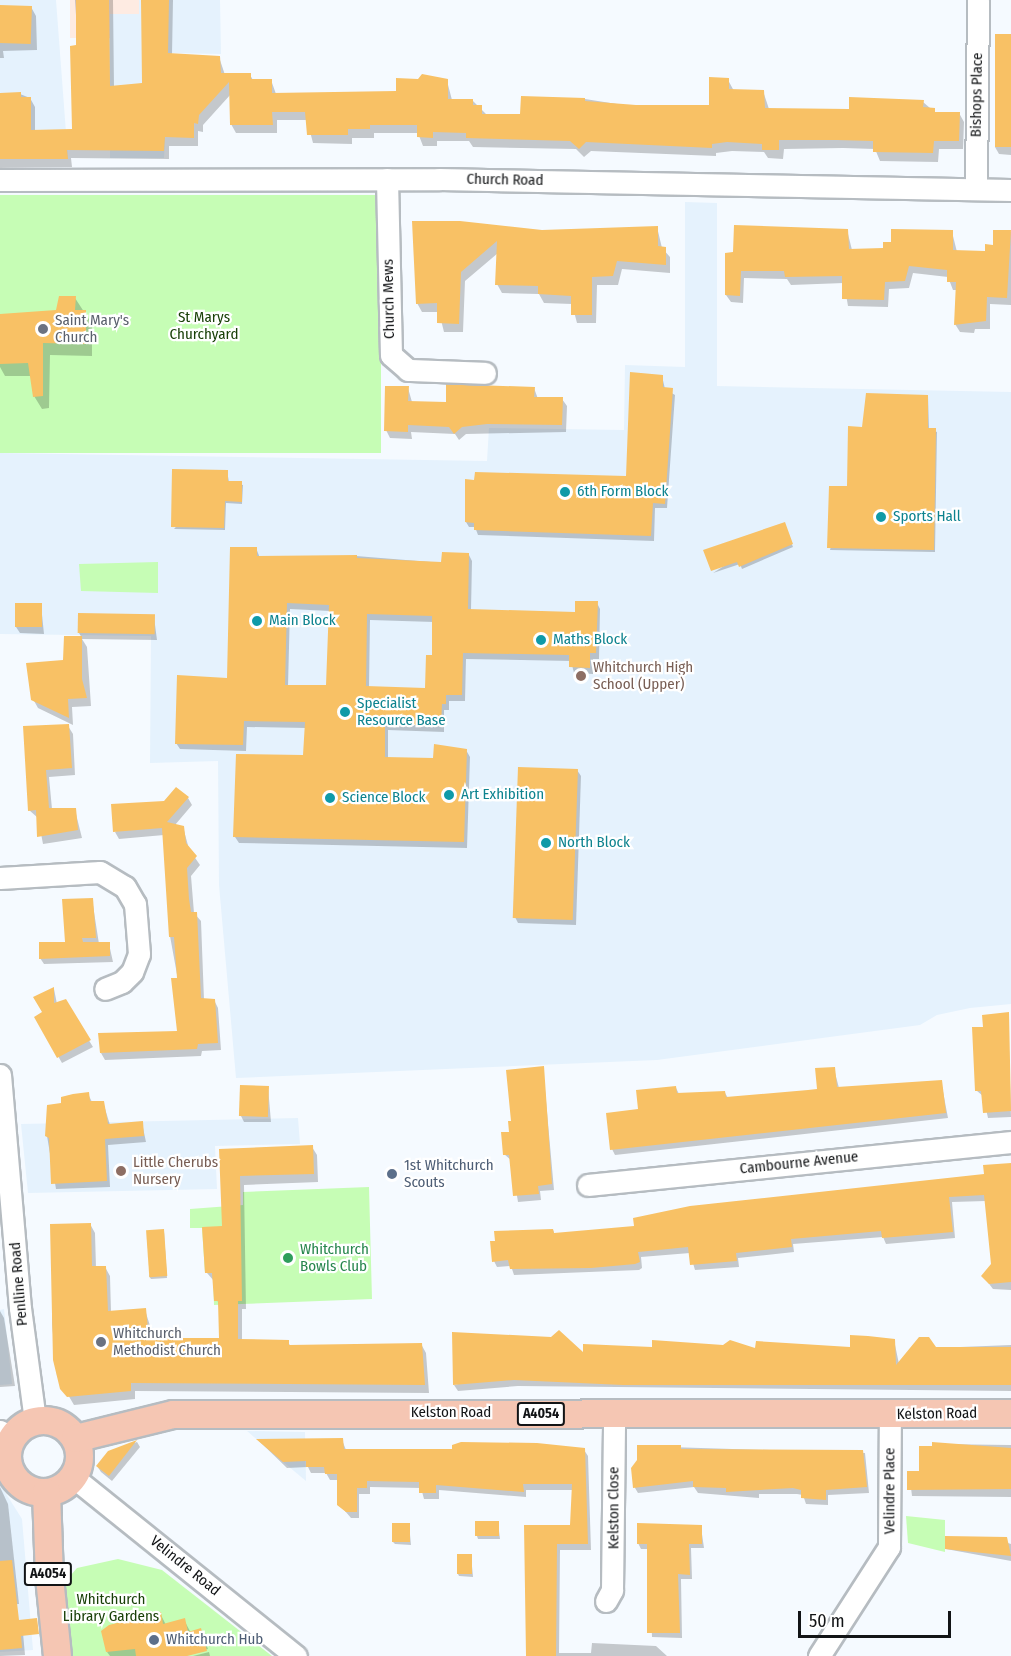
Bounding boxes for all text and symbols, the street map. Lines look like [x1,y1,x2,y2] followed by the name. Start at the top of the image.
[967,53,987,137] street label: Bishops Place
[466,170,544,190] street label: Church Road
[379,259,399,339] street label: Church Mews
[170,308,238,343] park label: St Marys Churchyard
[55,311,129,346] place label: Saint Mary's Church
[36,322,50,336] marker: Saint Mary's Church
[577,483,668,501] place label: 6th Form Block
[558,485,572,499] marker: 6th Form Block
[893,508,961,526] place label: Sports Hall
[874,510,888,524] marker: Sports Hall
[269,612,336,630] place label: Main Block
[250,614,264,628] marker: Main Block
[553,631,627,649] place label: Maths Block
[534,633,548,647] marker: Maths Block
[593,658,693,693] place label: Whitchurch High School (Upper)
[574,669,588,683] marker: Whitchurch High School (Upper)
[357,694,446,729] place label: Specialist Resource Base
[338,705,352,719] marker: Specialist Resource Base
[461,786,544,804] place label: Art Exhibition
[442,788,456,802] marker: Art Exhibition
[342,789,425,807] place label: Science Block
[323,791,337,805] marker: Science Block
[558,834,630,852] place label: North Block
[539,836,553,850] marker: North Block
[739,1148,859,1178] street label: Cambourne Avenue
[133,1153,218,1188] place label: Little Cherubs Nursery
[404,1156,494,1191] place label: 1st Whitchurch Scouts
[114,1164,128,1178] marker: Little Cherubs Nursery
[385,1167,399,1181] marker: 1st Whitchurch Scouts
[300,1240,369,1275] place label: Whitchurch Bowls Club
[6,1241,32,1327] street label: Penlline Road
[281,1251,295,1265] marker: Whitchurch Bowls Club
[113,1324,221,1359] place label: Whitchurch Methodist Church
[94,1335,108,1349] marker: Whitchurch Methodist Church
[516,1403,566,1425] road number: A4054
[411,1404,491,1422] street label: Kelston Road
[897,1404,977,1424] street label: Kelston Road
[881,1448,899,1534] street label: Velindre Place
[605,1467,623,1549] street label: Kelston Close
[146,1532,224,1600] street label: Velindre Road
[22,1563,74,1585] road number: A4054
[63,1590,159,1625] park label: Whitchurch Library Gardens
[801,1599,954,1637] scale bar
[809,1610,845,1632] text: 50 m
[166,1631,263,1649] place label: Whitchurch Hub
[147,1633,161,1647] marker: Whitchurch Hub

